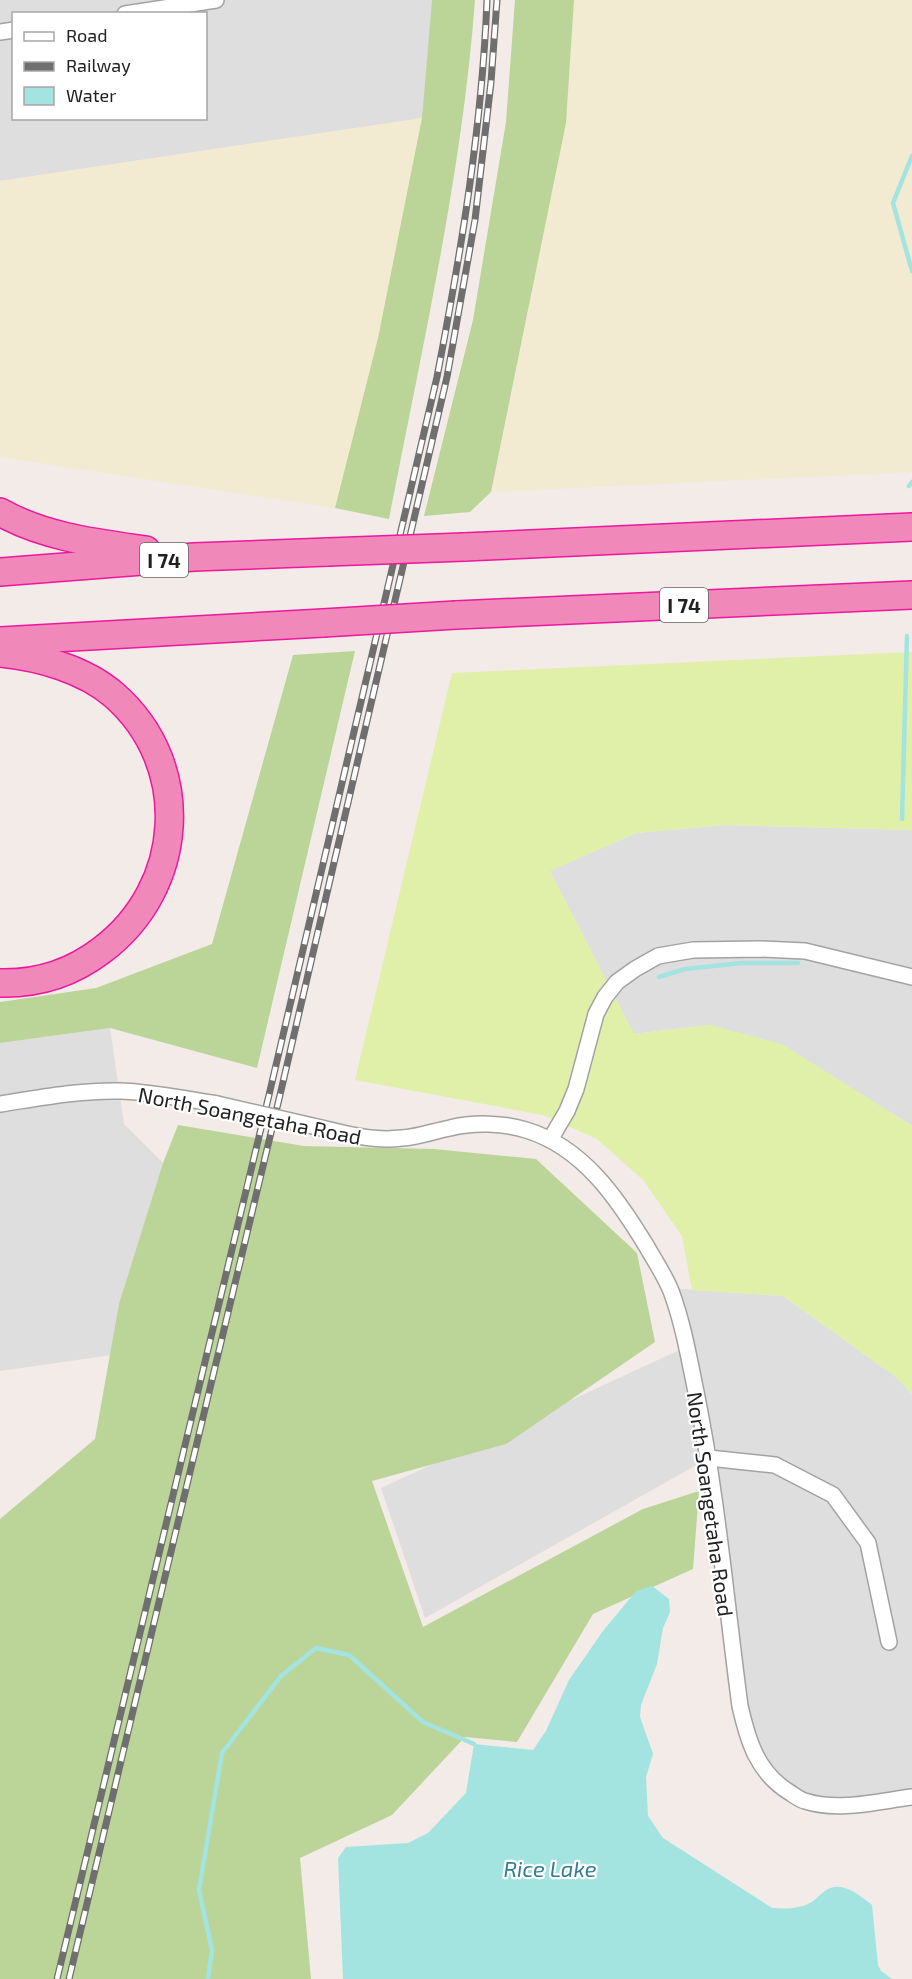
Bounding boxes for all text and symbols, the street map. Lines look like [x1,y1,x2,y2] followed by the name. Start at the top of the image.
[12,12,207,120] legend
[66,24,107,46] text: Road
[66,54,131,76] text: Railway
[66,84,116,106] text: Water
[140,543,188,577] road number: I 74
[660,588,708,622] road number: I 74
[136,1081,364,1149] street label: North Soangetaha Road
[683,1390,739,1618] street label: North Soangetaha Road
[503,1855,597,1881] water label: Rice Lake

